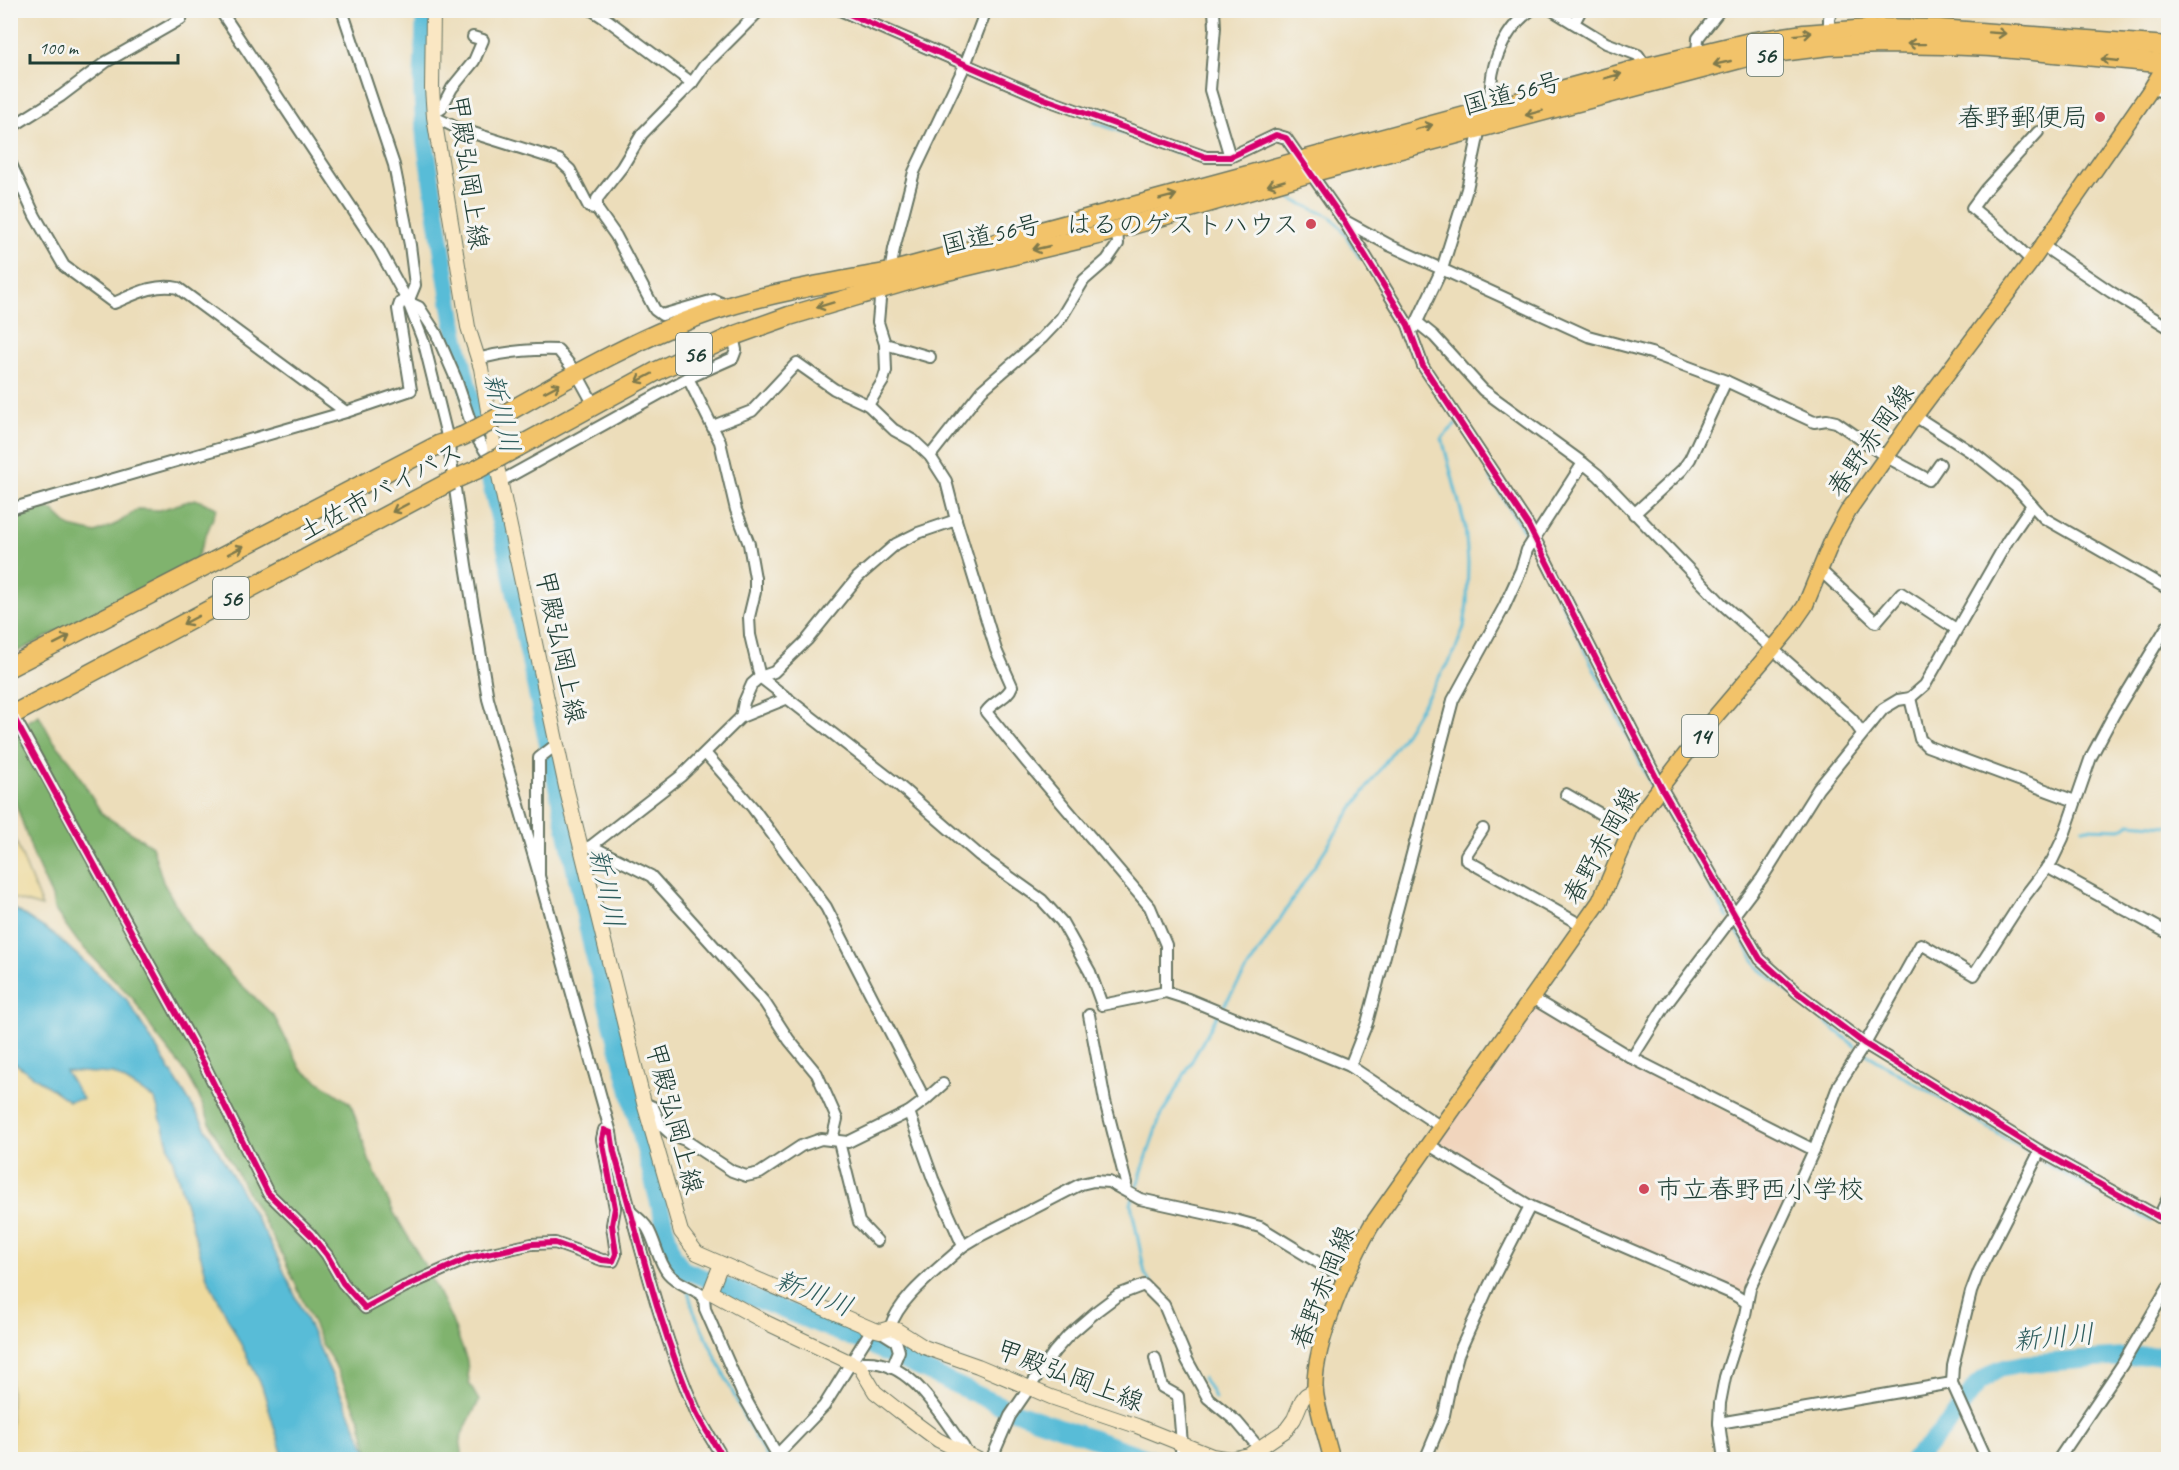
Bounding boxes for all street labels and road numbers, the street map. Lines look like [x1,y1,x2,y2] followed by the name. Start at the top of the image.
[1747,34,1783,76] road number: 56
[1459,64,1565,123] street label: 国道56号
[441,93,496,252] street label: 甲殿弘岡上線
[938,207,1044,262] street label: 国道56号
[676,333,712,375] road number: 56
[1820,378,1921,503] street label: 春野赤岡線
[292,434,468,549] street label: 土佐市バイパス
[528,567,593,727] street label: 甲殿弘岡上線
[213,577,249,619] road number: 56
[1682,715,1718,757] road number: 14
[1555,780,1647,910] street label: 春野赤岡線
[638,1039,711,1198] street label: 甲殿弘岡上線
[1283,1221,1362,1354] street label: 春野赤岡線
[991,1332,1149,1419] street label: 甲殿弘岡上線

